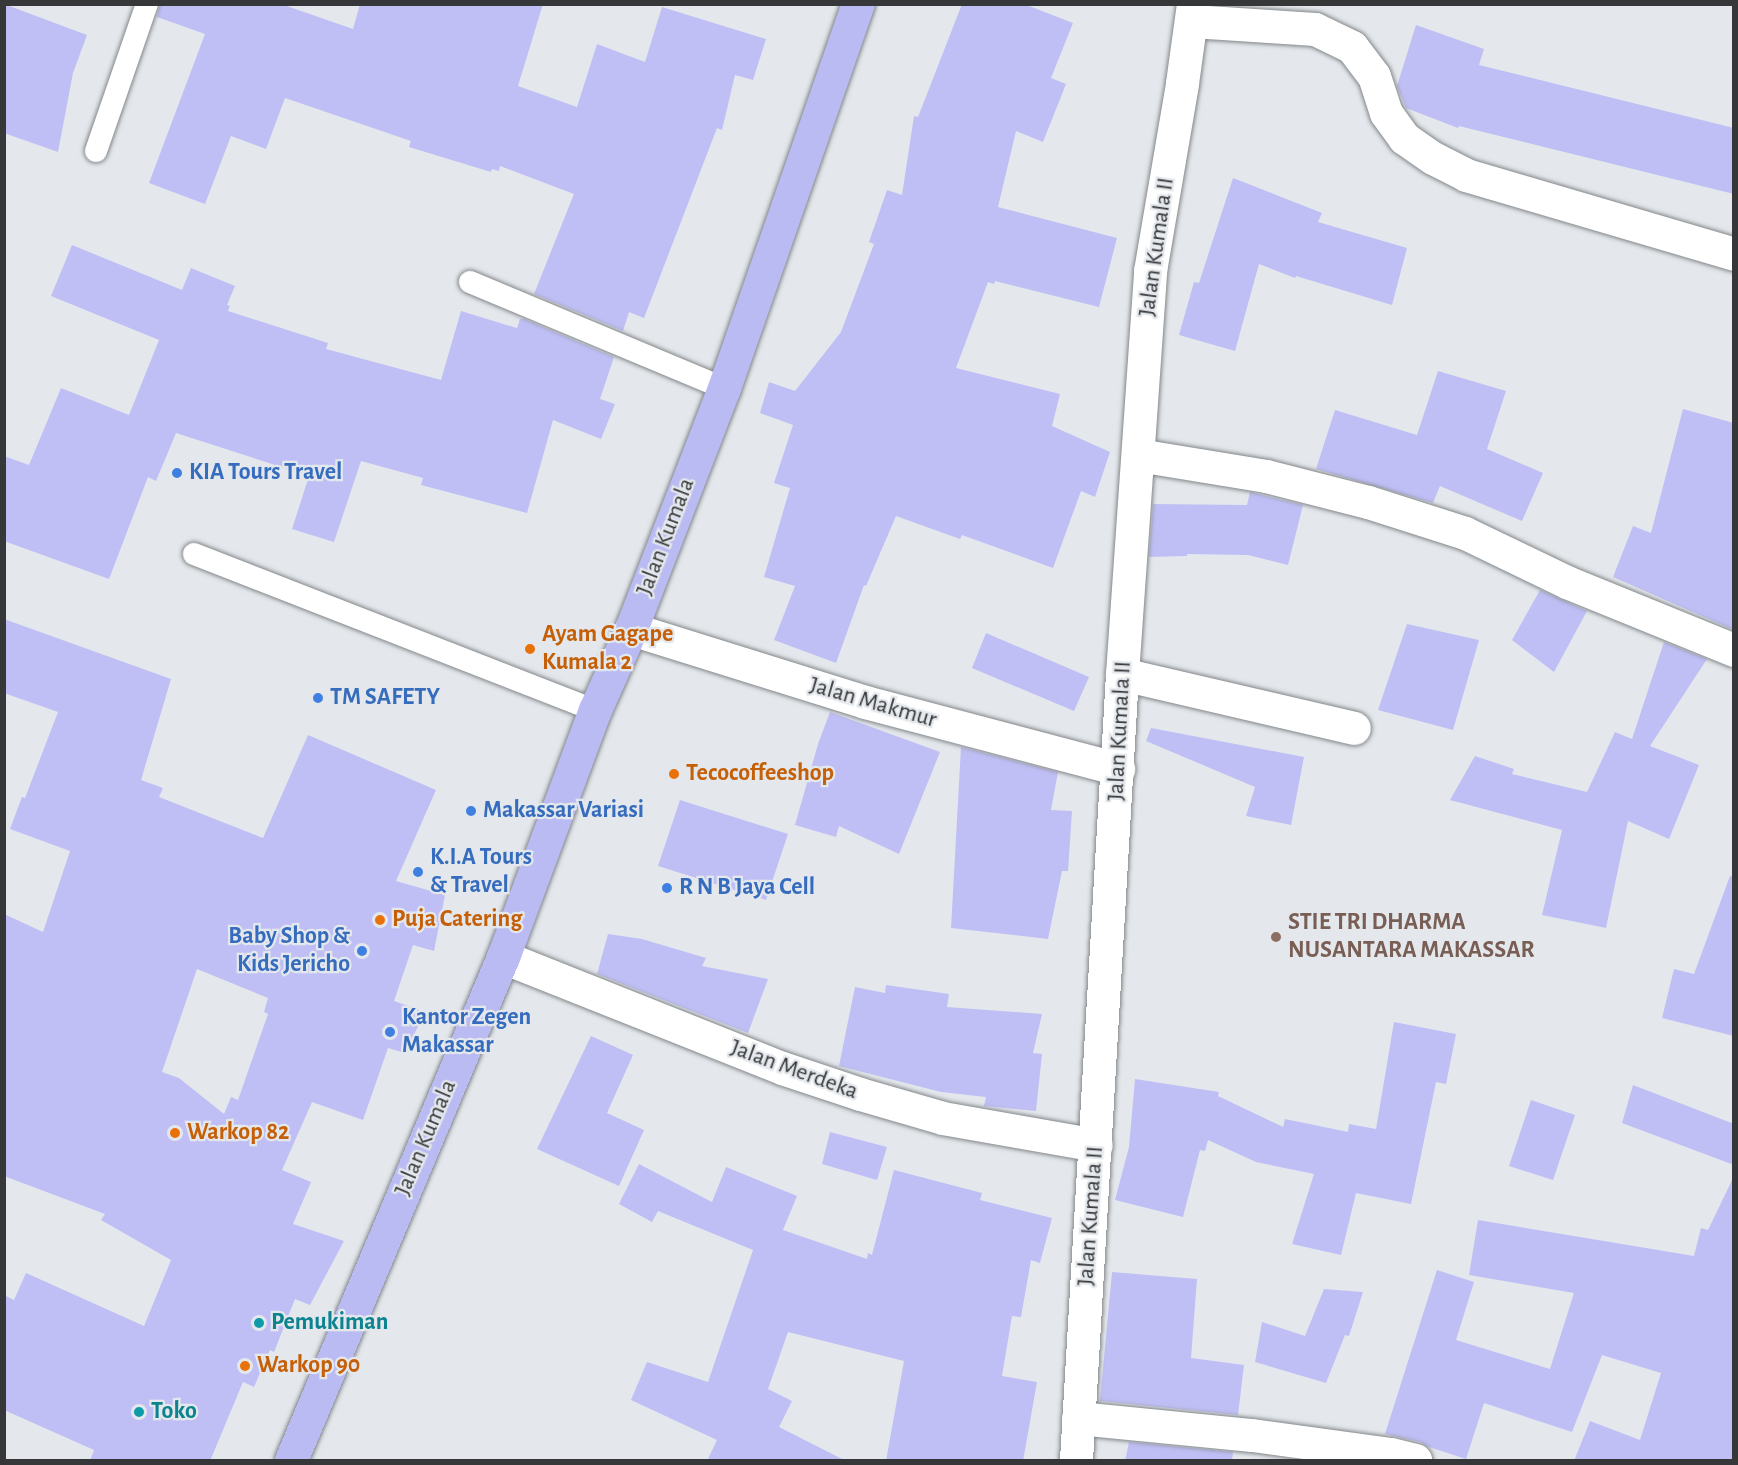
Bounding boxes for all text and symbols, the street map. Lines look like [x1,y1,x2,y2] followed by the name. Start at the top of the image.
[1133,176,1181,318] street label: Jalan Kumala II
[189,459,342,487] place label: KIA Tours Travel
[170,466,184,480] marker: KIA Tours Travel
[630,474,702,600] street label: Jalan Kumala
[542,621,673,677] place label: Ayam Gagape Kumala 2
[523,642,537,656] marker: Ayam Gagape Kumala 2
[1102,660,1138,802] street label: Jalan Kumala II
[806,671,940,735] street label: Jalan Makmur
[330,684,440,712] place label: TM SAFETY
[311,691,325,705] marker: TM SAFETY
[686,760,834,788] place label: Tecocoffeeshop
[667,767,681,781] marker: Tecocoffeeshop
[483,797,644,825] place label: Makassar Variasi
[464,804,478,818] marker: Makassar Variasi
[430,844,532,900] place label: K.I.A Tours & Travel
[411,865,425,879] marker: K.I.A Tours & Travel
[679,874,815,902] place label: R N B Jaya Cell
[660,881,674,895] marker: R N B Jaya Cell
[392,906,522,934] place label: Puja Catering
[1288,909,1535,965] place label: STIE TRI DHARMA NUSANTARA MAKASSAR
[373,913,387,927] marker: Puja Catering
[228,923,350,979] place label: Baby Shop & Kids Jericho
[1269,930,1283,944] marker: STIE TRI DHARMA NUSANTARA MAKASSAR
[355,944,369,958] marker: Baby Shop & Kids Jericho
[402,1004,531,1060] place label: Kantor Zegen Makassar
[383,1025,397,1039] marker: Kantor Zegen Makassar
[726,1034,862,1106] street label: Jalan Merdeka
[389,1076,463,1200] street label: Jalan Kumala
[187,1119,289,1147] place label: Warkop 82
[168,1126,182,1140] marker: Warkop 82
[1072,1145,1110,1287] street label: Jalan Kumala II
[271,1309,388,1337] place label: Pemukiman
[252,1316,266,1330] marker: Pemukiman
[257,1352,360,1380] place label: Warkop 90
[238,1359,252,1373] marker: Warkop 90
[151,1398,197,1426] place label: Toko
[132,1405,146,1419] marker: Toko

